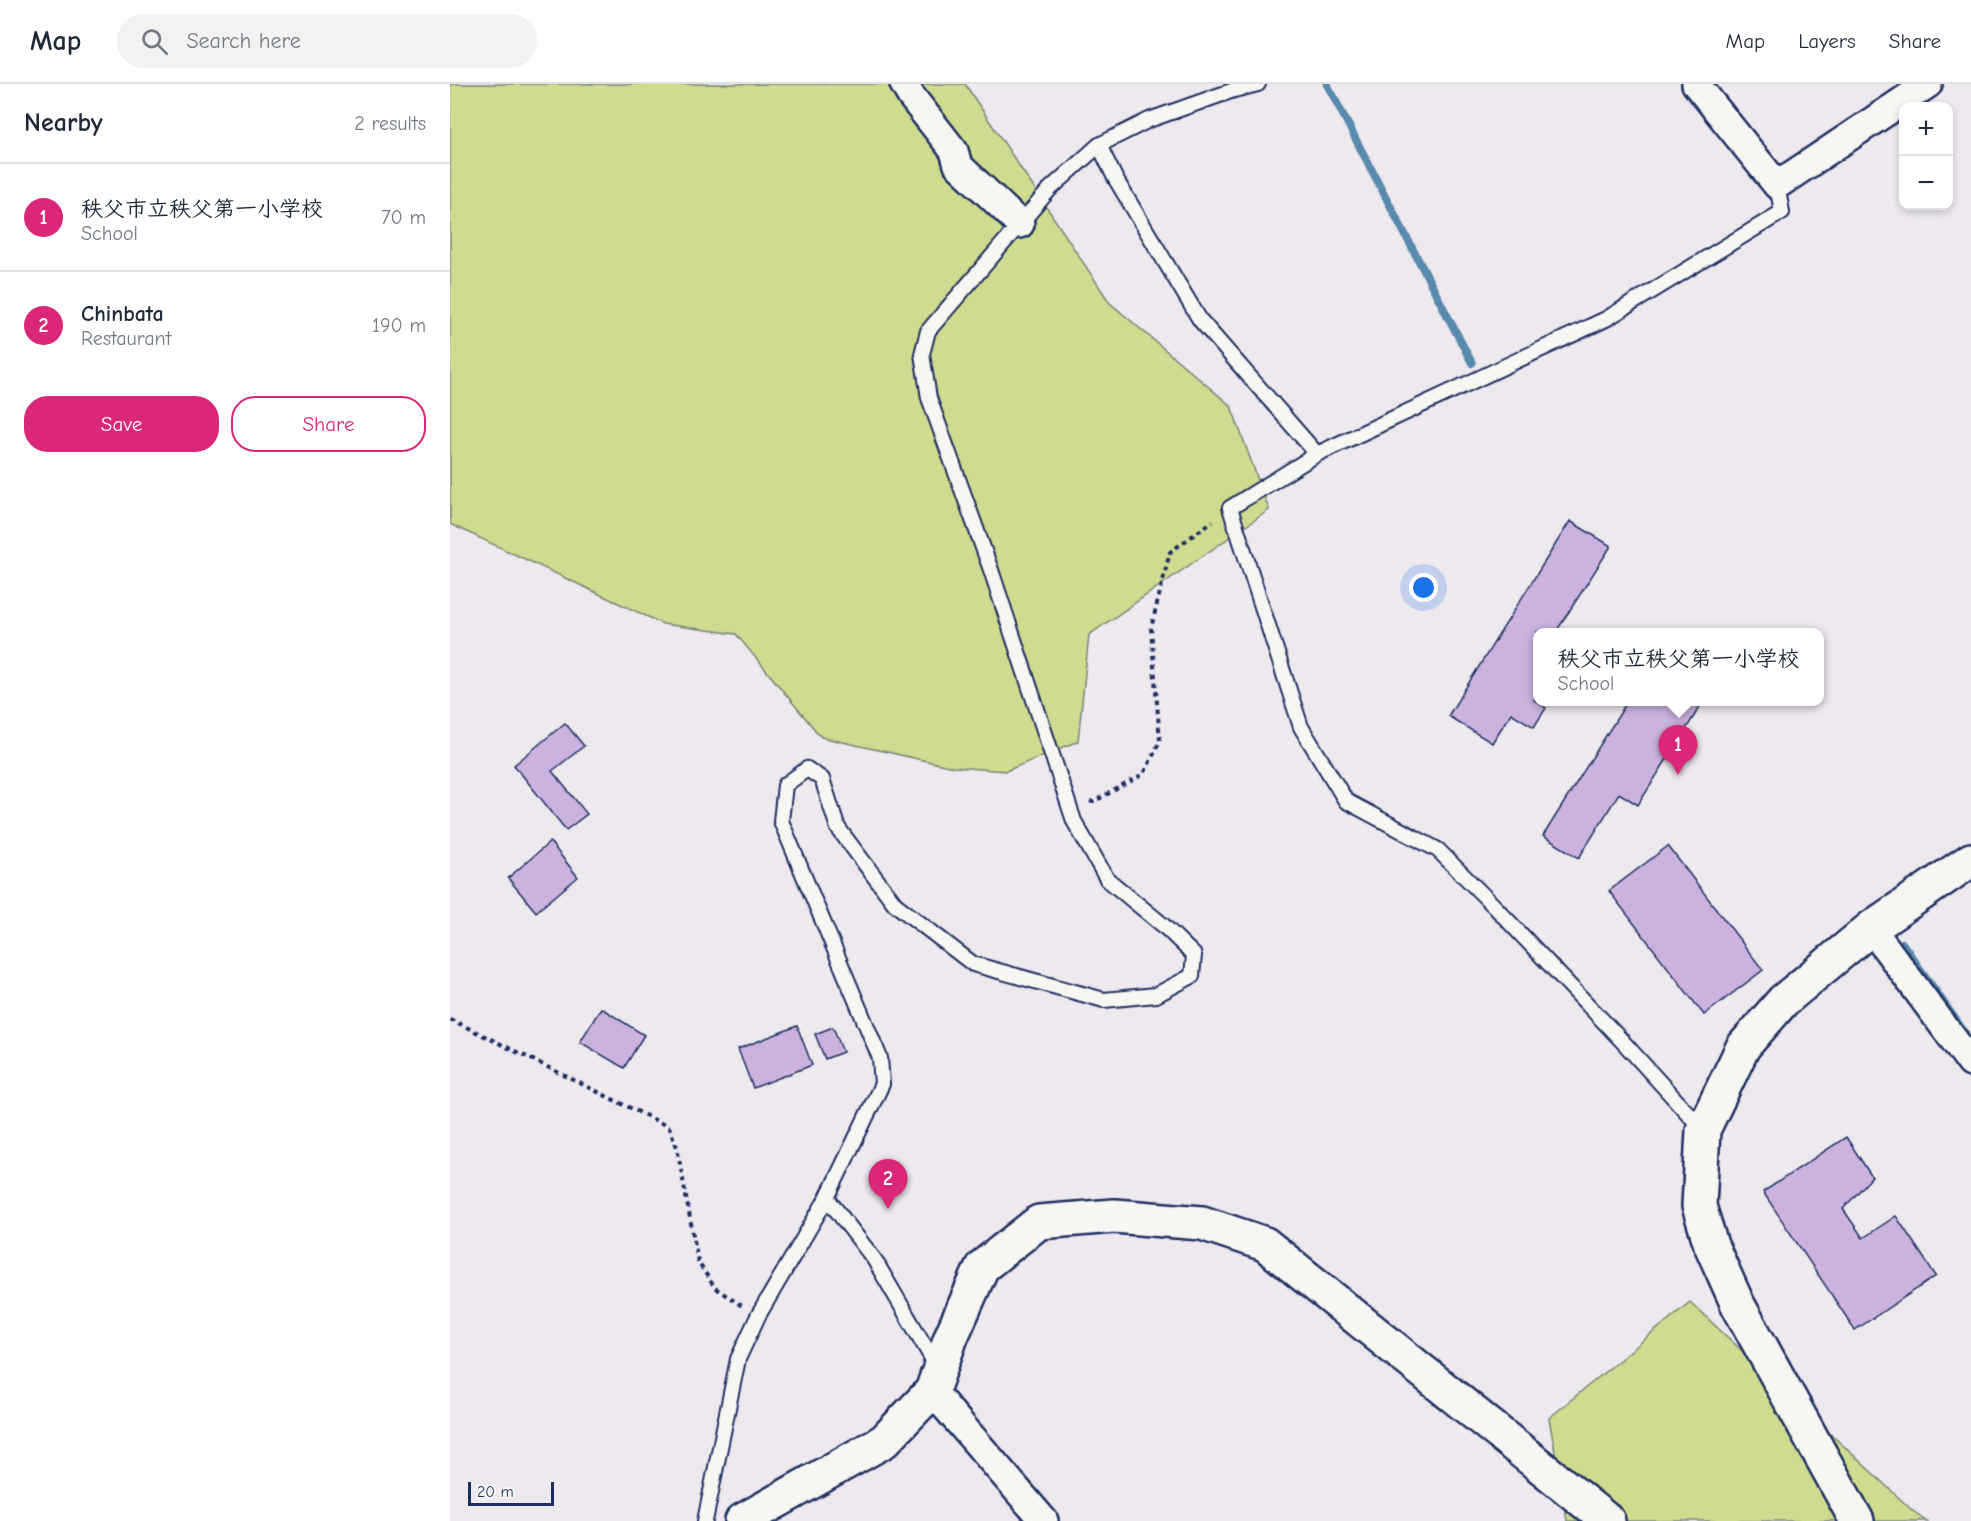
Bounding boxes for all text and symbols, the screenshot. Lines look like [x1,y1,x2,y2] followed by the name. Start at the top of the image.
[117,14,537,68] search box
[30,25,81,57] text: Map
[138,25,171,58] icon: search
[186,28,301,54] text: Search here
[1726,29,1765,53] text: Map
[1798,29,1856,53] text: Layers
[1889,29,1941,53] text: Share
[1899,102,1953,210] map controls
[1899,102,1953,156] button: +
[24,108,103,138] text: Nearby
[354,112,426,135] text: 2 results
[1899,156,1953,210] button: −
[81,196,323,222] text: 秩父市立秩父第一小学校
[40,206,47,229] text: 1
[381,206,426,229] text: 70 m
[81,222,138,245] text: School
[81,301,164,327] text: Chinbata
[39,314,48,337] text: 2
[372,314,426,337] text: 190 m
[81,327,171,350] text: Restaurant
[24,396,219,452] button: Save
[231,396,426,452] button: Share
[1409,573,1438,602] your location
[1533,628,1824,706] popup
[1557,646,1800,672] text: 秩父市立秩父第一小学校
[1557,672,1614,695] text: School
[1658,726,1698,775] pin: 1
[868,1160,908,1209] pin: 2
[468,1479,554,1506] scale bar
[477,1483,514,1501] text: 20 m

